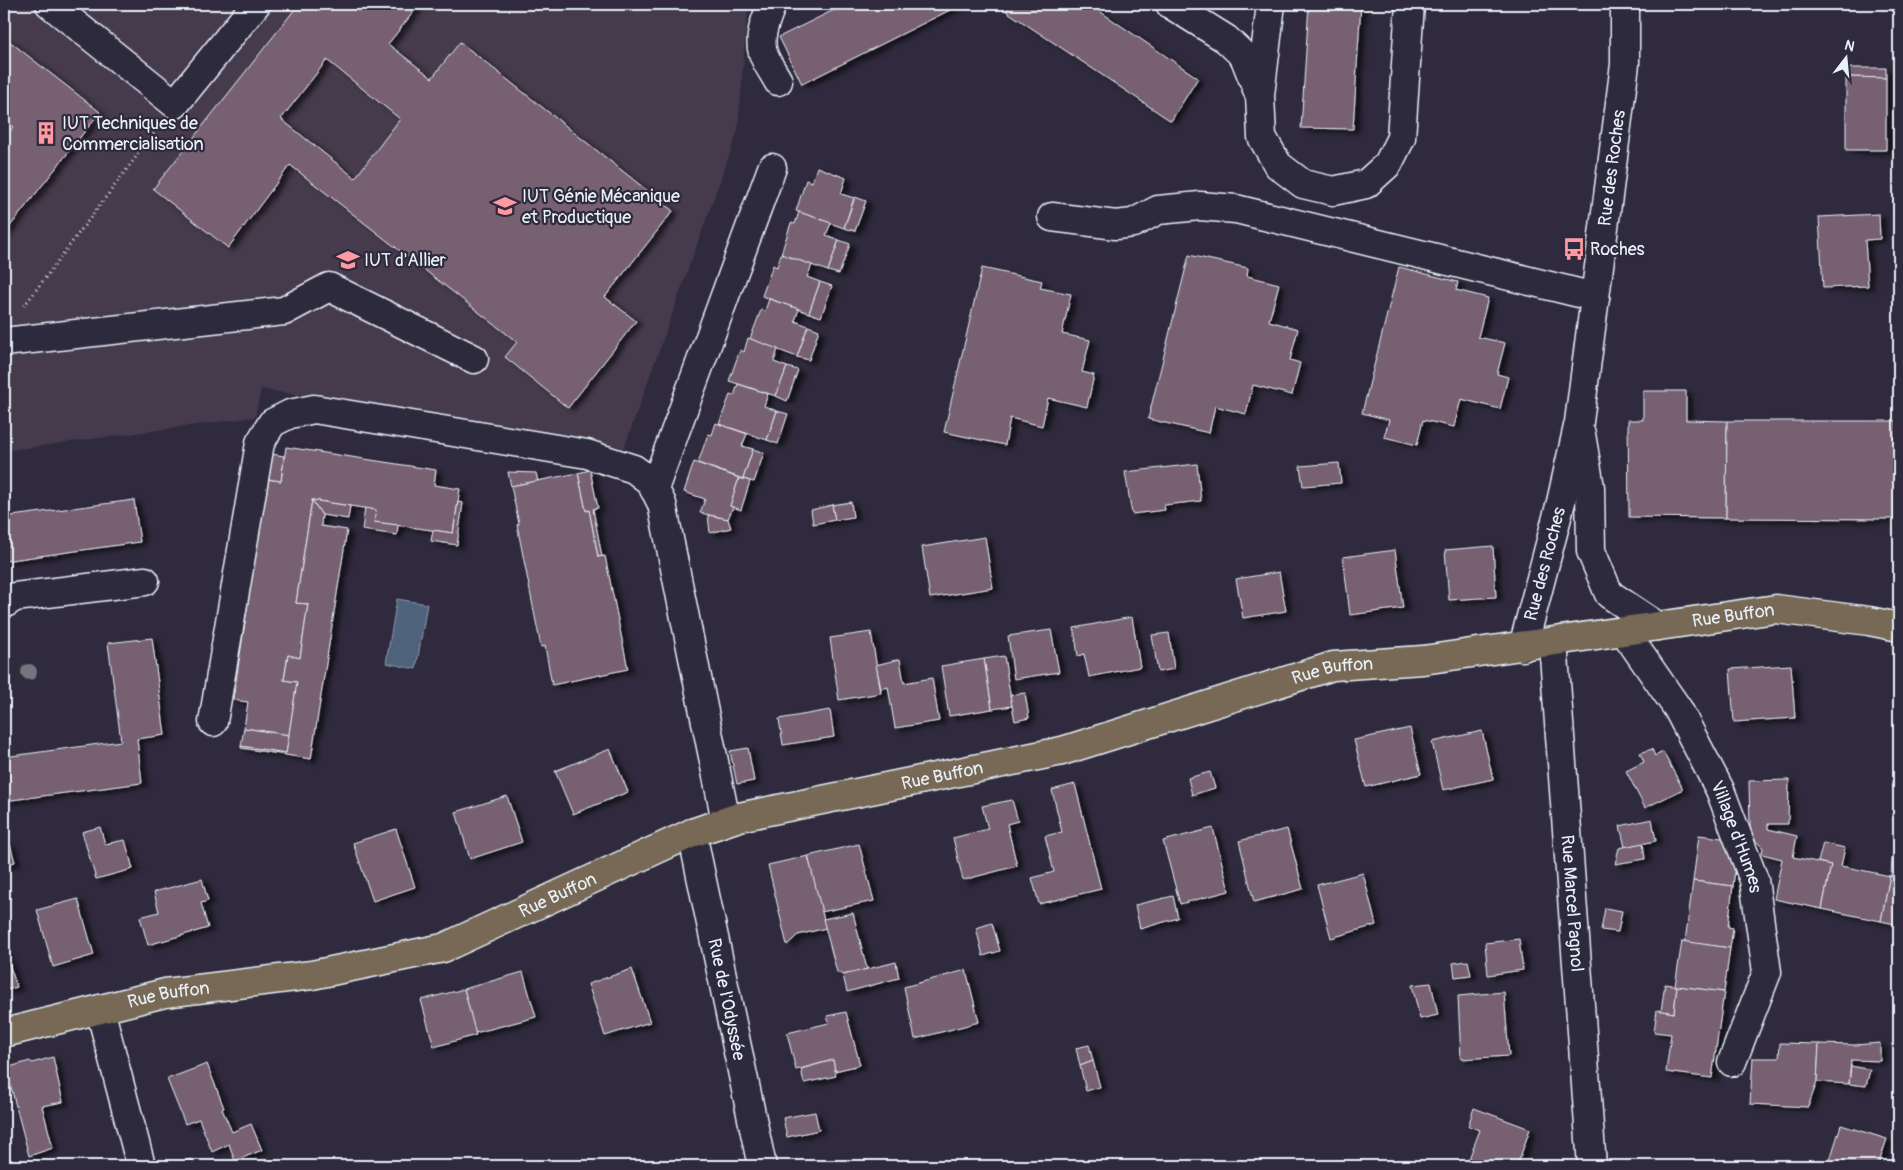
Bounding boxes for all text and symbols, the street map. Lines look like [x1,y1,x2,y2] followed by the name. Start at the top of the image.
[1820,32,1870,82] north arrow
[1843,37,1856,55] text: N
[1593,109,1631,227] street label: Rue des Roches
[62,112,204,156] place label: IUT Techniques de Commercialisation
[33,120,59,146] building icon: IUT Techniques de Commercialisation
[522,185,680,229] place label: IUT Génie Mécanique et Productique
[492,193,518,219] school or university icon: IUT Génie Mécanique et Productique
[1561,236,1587,262] bus stop icon: Roches
[1590,238,1645,261] place label: Roches
[335,247,361,273] school or university icon: IUT d'Allier
[364,249,447,272] place label: IUT d'Allier
[1519,505,1571,623] street label: Rue des Roches
[1691,598,1776,633] street label: Rue Buffon
[1289,652,1374,690] street label: Rue Buffon
[899,756,985,796] street label: Rue Buffon
[1705,777,1767,894] street label: Village d'Humes
[1555,834,1589,973] street label: Rue Marcel Pagnol
[515,868,600,923] street label: Rue Buffon
[702,936,751,1063] street label: Rue de l'Odyssée
[125,977,211,1014] street label: Rue Buffon

